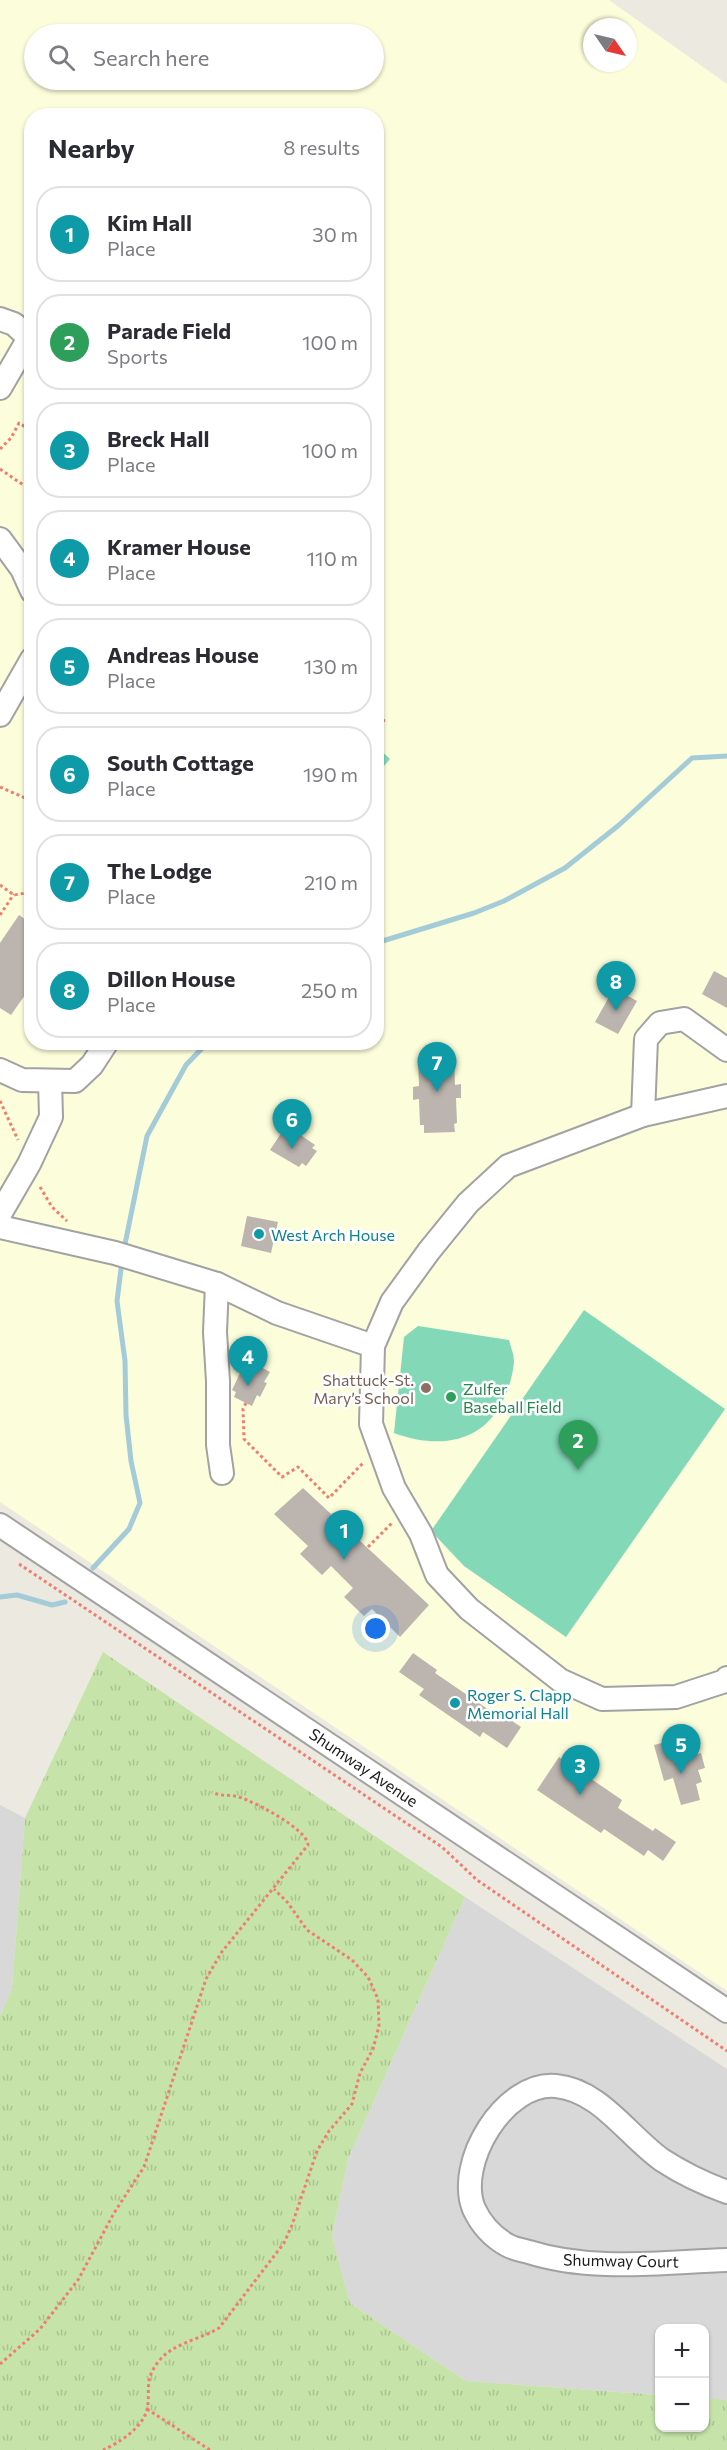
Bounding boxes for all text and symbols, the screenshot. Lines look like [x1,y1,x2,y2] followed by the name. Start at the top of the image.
[583,18,637,72] north arrow
[24,24,384,90] search box
[45,41,78,74] icon: search
[93,44,209,71] text: Search here
[48,132,135,163] text: Nearby
[283,135,360,159] text: 8 results
[107,209,192,236] text: Kim Hall
[65,222,74,246] text: 1
[312,222,358,246] text: 30 m
[107,236,156,260] text: Place
[107,317,231,344] text: Parade Field
[64,330,75,354] text: 2
[302,330,358,354] text: 100 m
[107,344,168,368] text: Sports
[107,425,210,452] text: Breck Hall
[64,438,75,462] text: 3
[302,438,358,462] text: 100 m
[107,452,156,476] text: Place
[107,533,251,560] text: Kramer House
[63,546,76,570] text: 4
[307,546,358,570] text: 110 m
[107,560,156,584] text: Place
[107,641,259,668] text: Andreas House
[64,654,75,678] text: 5
[304,654,358,678] text: 130 m
[107,668,156,692] text: Place
[107,749,254,776] text: South Cottage
[63,762,76,786] text: 6
[303,762,358,786] text: 190 m
[107,776,156,800] text: Place
[107,857,212,884] text: The Lodge
[64,870,75,894] text: 7
[304,870,358,894] text: 210 m
[107,884,156,908] text: Place
[596,962,636,1011] pin: 8
[107,965,235,992] text: Dillon House
[63,978,76,1002] text: 8
[301,978,358,1002] text: 250 m
[107,992,156,1016] text: Place
[418,1042,456,1092] pin: 7
[272,1100,312,1149] pin: 6
[271,1225,395,1244] place label: West Arch House
[252,1227,266,1241] marker: West Arch House
[228,1336,268,1386] pin: 4
[313,1370,414,1407] place label: Shattuck-St. Mary’s School
[463,1379,561,1416] place label: Zulfer Baseball Field
[419,1381,433,1395] marker: Shattuck-St. Mary’s School
[444,1390,458,1404] marker: Zulfer Baseball Field
[558,1420,598,1470] pin: 2
[324,1510,364,1560] pin: 1
[361,1614,390,1643] your location
[467,1685,572,1722] place label: Roger S. Clapp Memorial Hall
[448,1696,462,1710] marker: Roger S. Clapp Memorial Hall
[306,1724,422,1810] street label: Shumway Avenue
[662,1724,700,1774] pin: 5
[560,1746,600,1795] pin: 3
[563,2249,680,2271] street label: Shumway Court
[655,2324,709,2432] map controls
[655,2324,709,2378] button: +
[655,2378,709,2432] button: −

